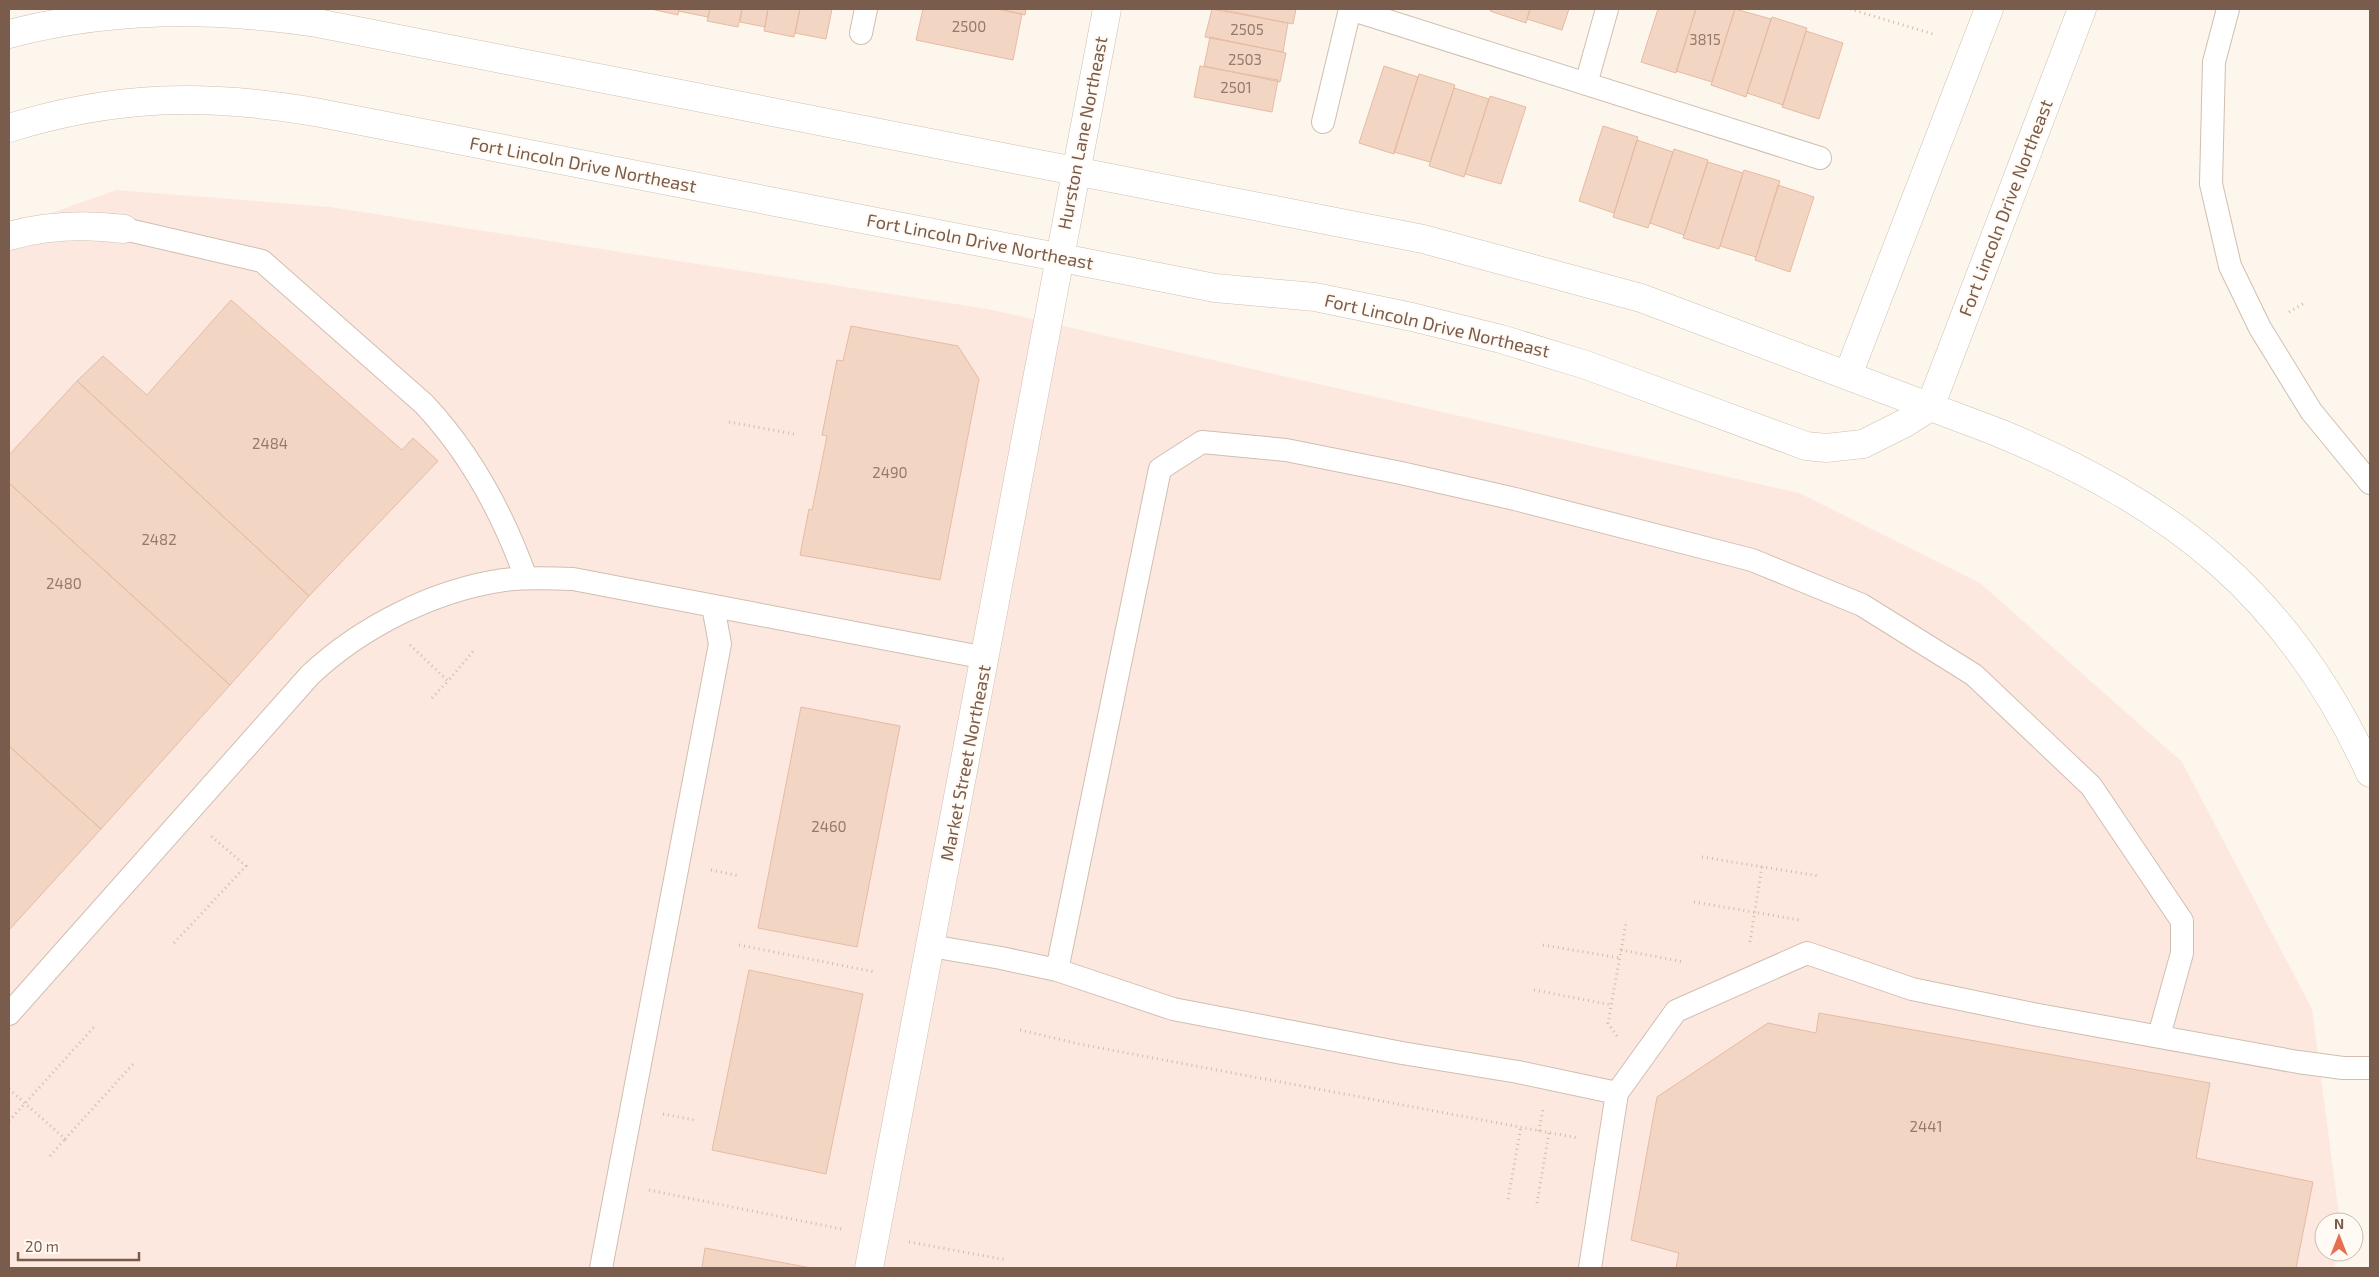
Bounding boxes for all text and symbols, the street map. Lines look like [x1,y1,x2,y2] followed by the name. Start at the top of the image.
[952,17,986,35] house number: 2500
[1230,20,1264,38] house number: 2505
[1689,30,1721,48] house number: 3815
[1052,34,1112,231] street label: Hurston Lane Northeast
[1228,50,1262,68] house number: 2503
[1220,78,1252,96] house number: 2501
[1954,96,2057,319] street label: Fort Lincoln Drive Northeast
[468,131,698,197] street label: Fort Lincoln Drive Northeast
[865,208,1095,274] street label: Fort Lincoln Drive Northeast
[1323,288,1552,362] street label: Fort Lincoln Drive Northeast
[252,434,288,452] house number: 2484
[872,463,908,481] house number: 2490
[141,530,177,548] house number: 2482
[46,574,82,592] house number: 2480
[935,663,995,863] street label: Market Street Northeast
[811,817,847,835] house number: 2460
[1910,1117,1942,1135] house number: 2441
[2314,1212,2364,1262] north arrow
[2334,1215,2344,1232] text: N
[18,1230,139,1262] scale bar
[25,1237,59,1255] text: 20 m

